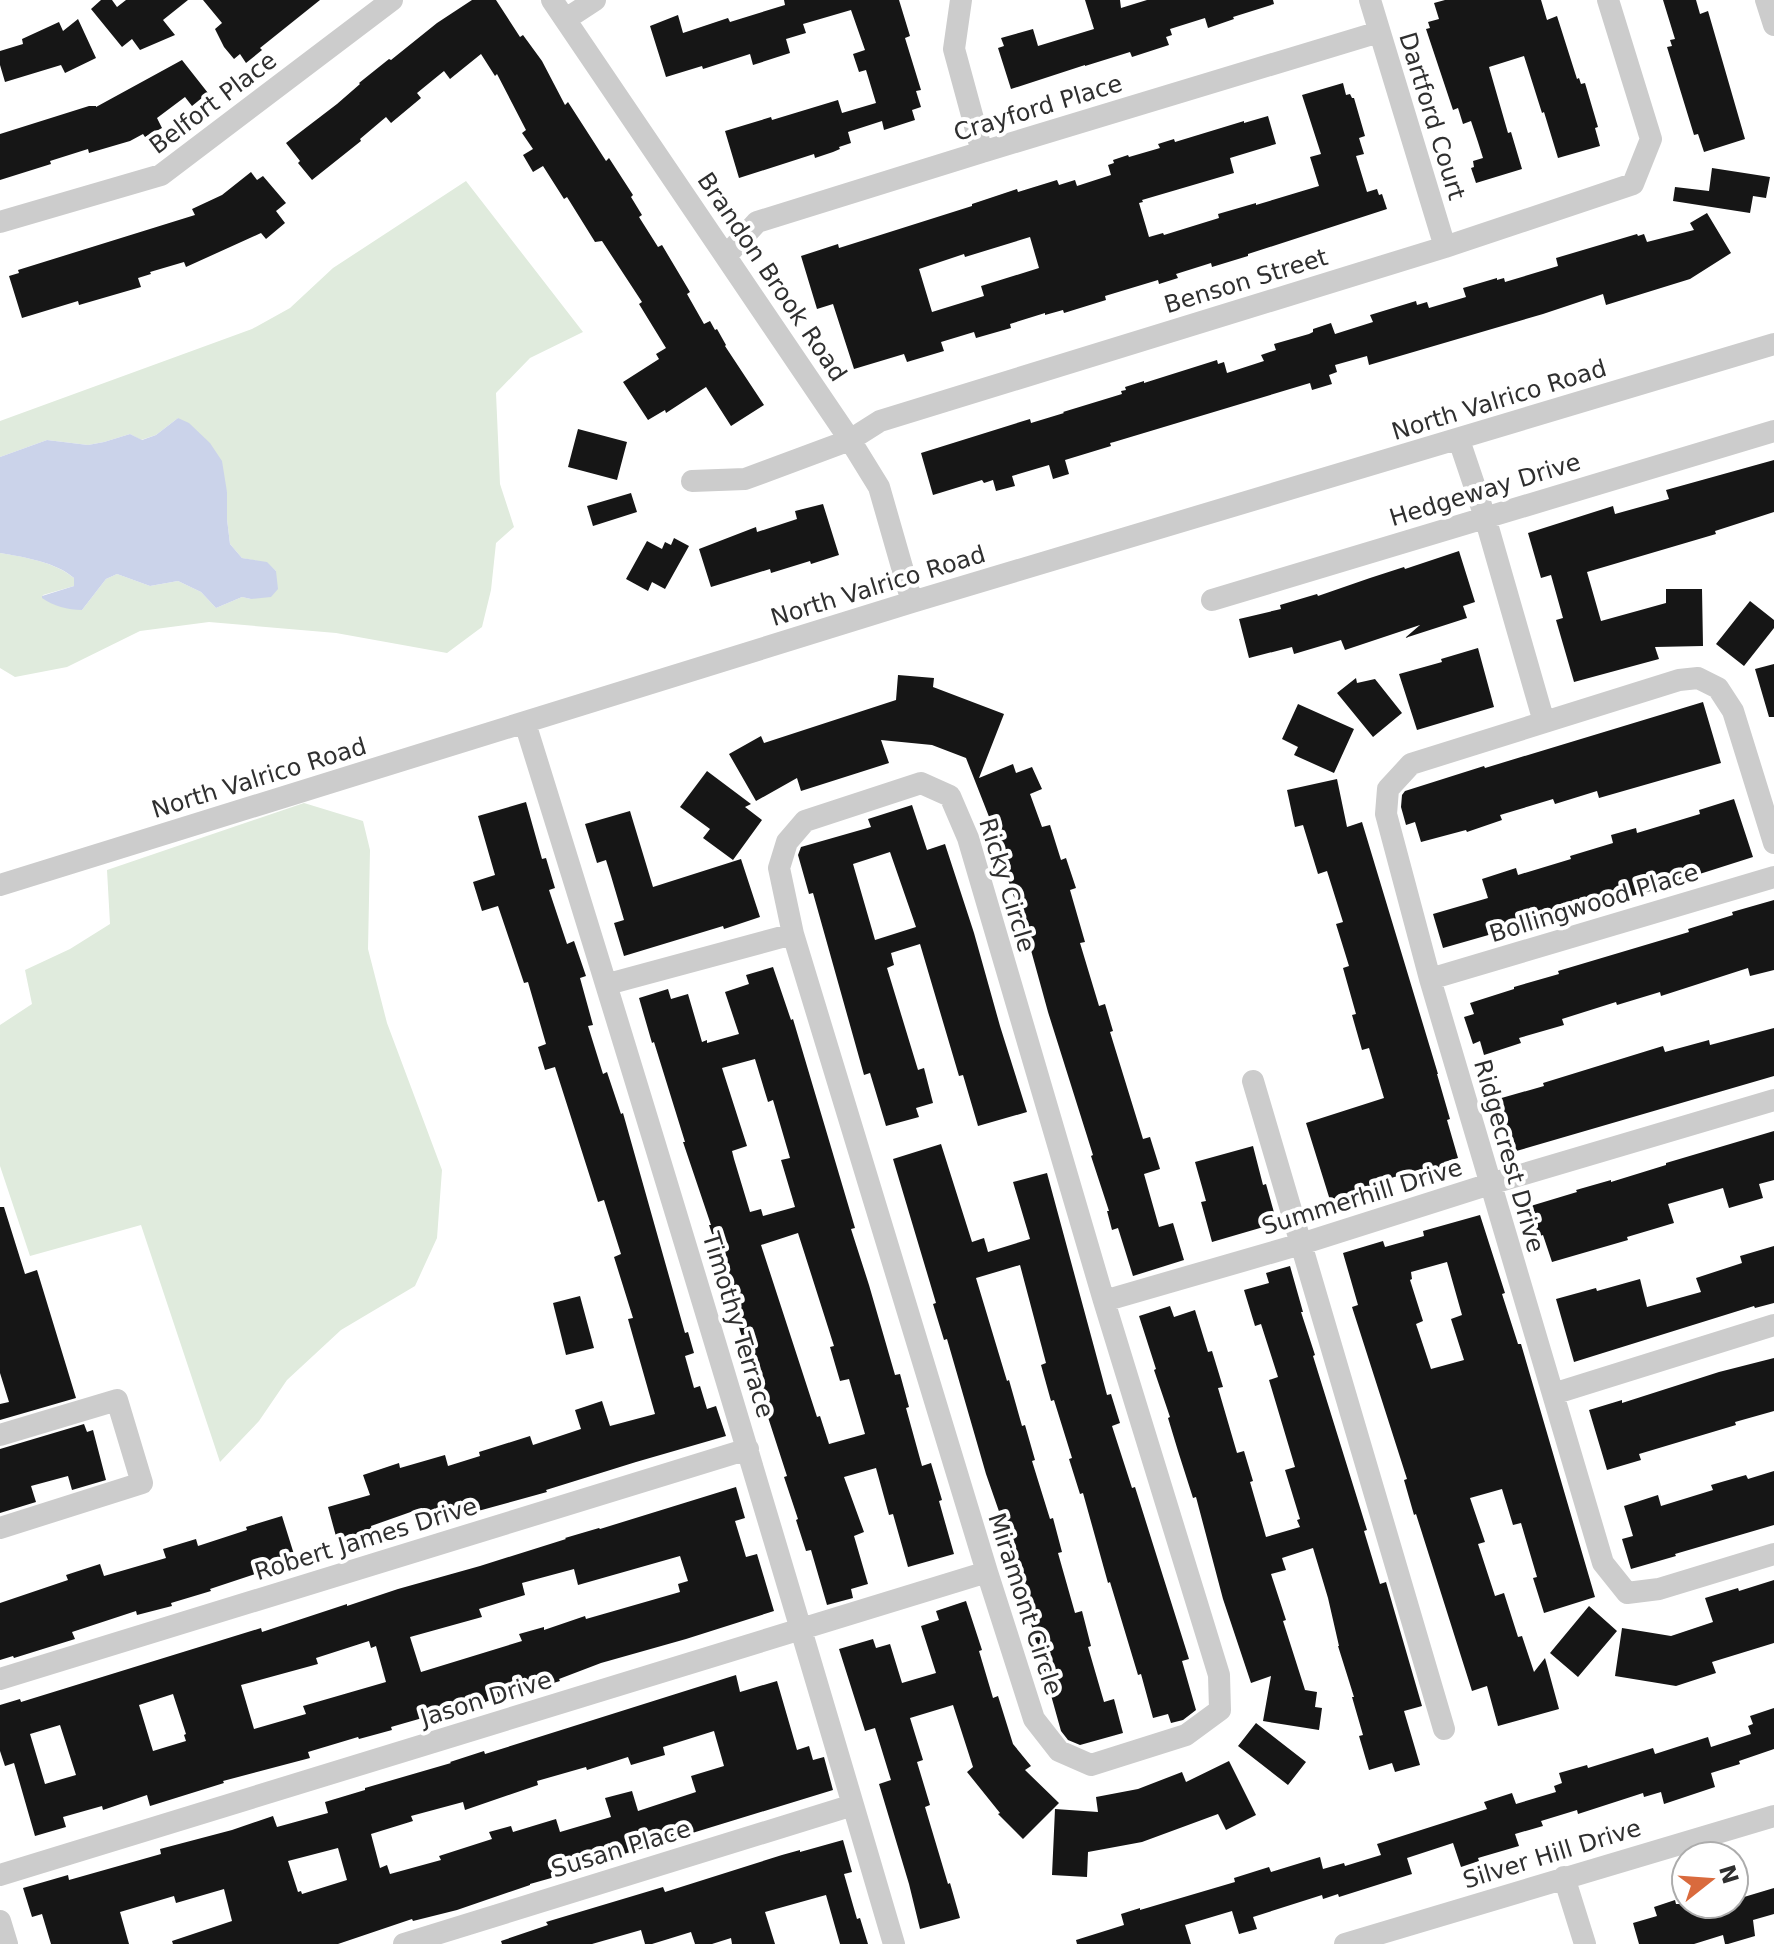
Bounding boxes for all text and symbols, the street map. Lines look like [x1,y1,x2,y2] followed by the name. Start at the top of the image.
[1393,29,1471,203] street label: Dartford Court
[144,46,282,160] street label: Belfort Place
[950,69,1126,147] street label: Crayford Place
[692,167,852,387] street label: Brandon Brook Road
[1161,243,1331,319] street label: Benson Street
[1388,354,1610,446] street label: North Valrico Road
[1386,448,1584,532] street label: Hedgeway Drive
[767,540,989,632] street label: North Valrico Road
[148,732,370,824] street label: North Valrico Road
[973,815,1041,955] street label: Ricky Circle
[1486,858,1702,948] street label: Bollingwood Place
[1468,1056,1550,1256] street label: Ridgecrest Drive
[1258,1153,1466,1241] street label: Summerhill Drive
[696,1228,780,1421] street label: Timothy Terrace
[251,1492,481,1586] street label: Robert James Drive
[982,1509,1068,1699] street label: Miramont Circle
[415,1666,555,1733] street label: Jason Drive
[1460,1814,1644,1894] street label: Silver Hill Drive
[548,1815,694,1883] street label: Susan Place
[1670,1840,1750,1920] north arrow
[1714,1862,1743,1887] text: N

